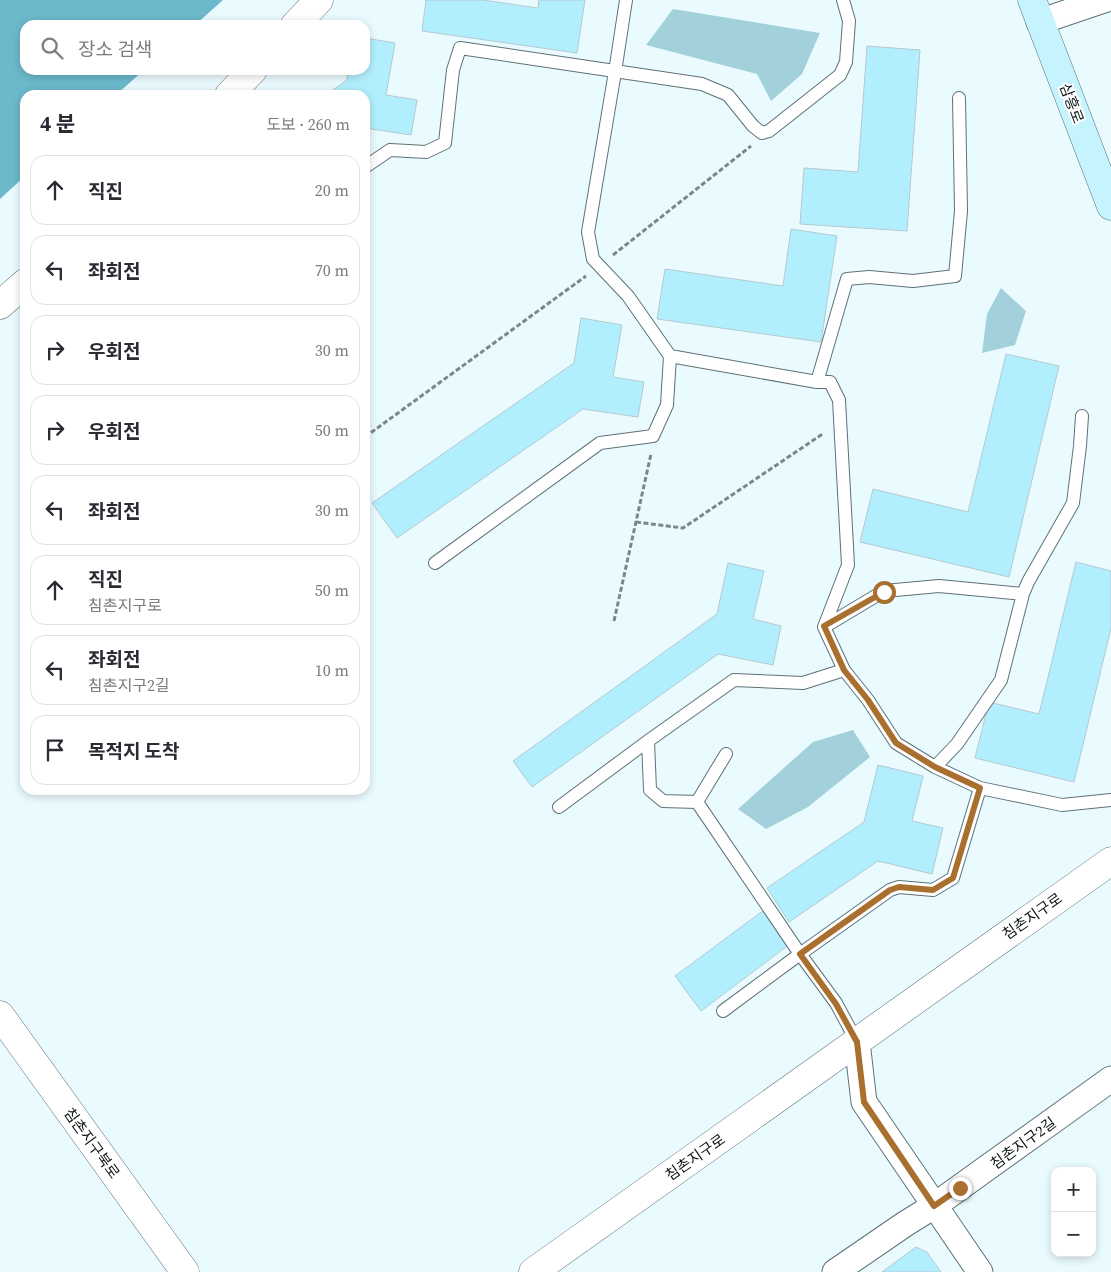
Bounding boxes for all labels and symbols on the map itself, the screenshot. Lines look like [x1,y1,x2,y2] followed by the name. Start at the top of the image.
[1055,80,1089,126] street label: 삼흥로
[873,581,896,604] route start
[998,888,1066,944] street label: 침촌지구로
[59,1103,125,1183] street label: 침촌지구북로
[986,1112,1060,1174] street label: 침촌지구2길
[661,1129,729,1185] street label: 침촌지구로
[949,1177,972,1200] route end

